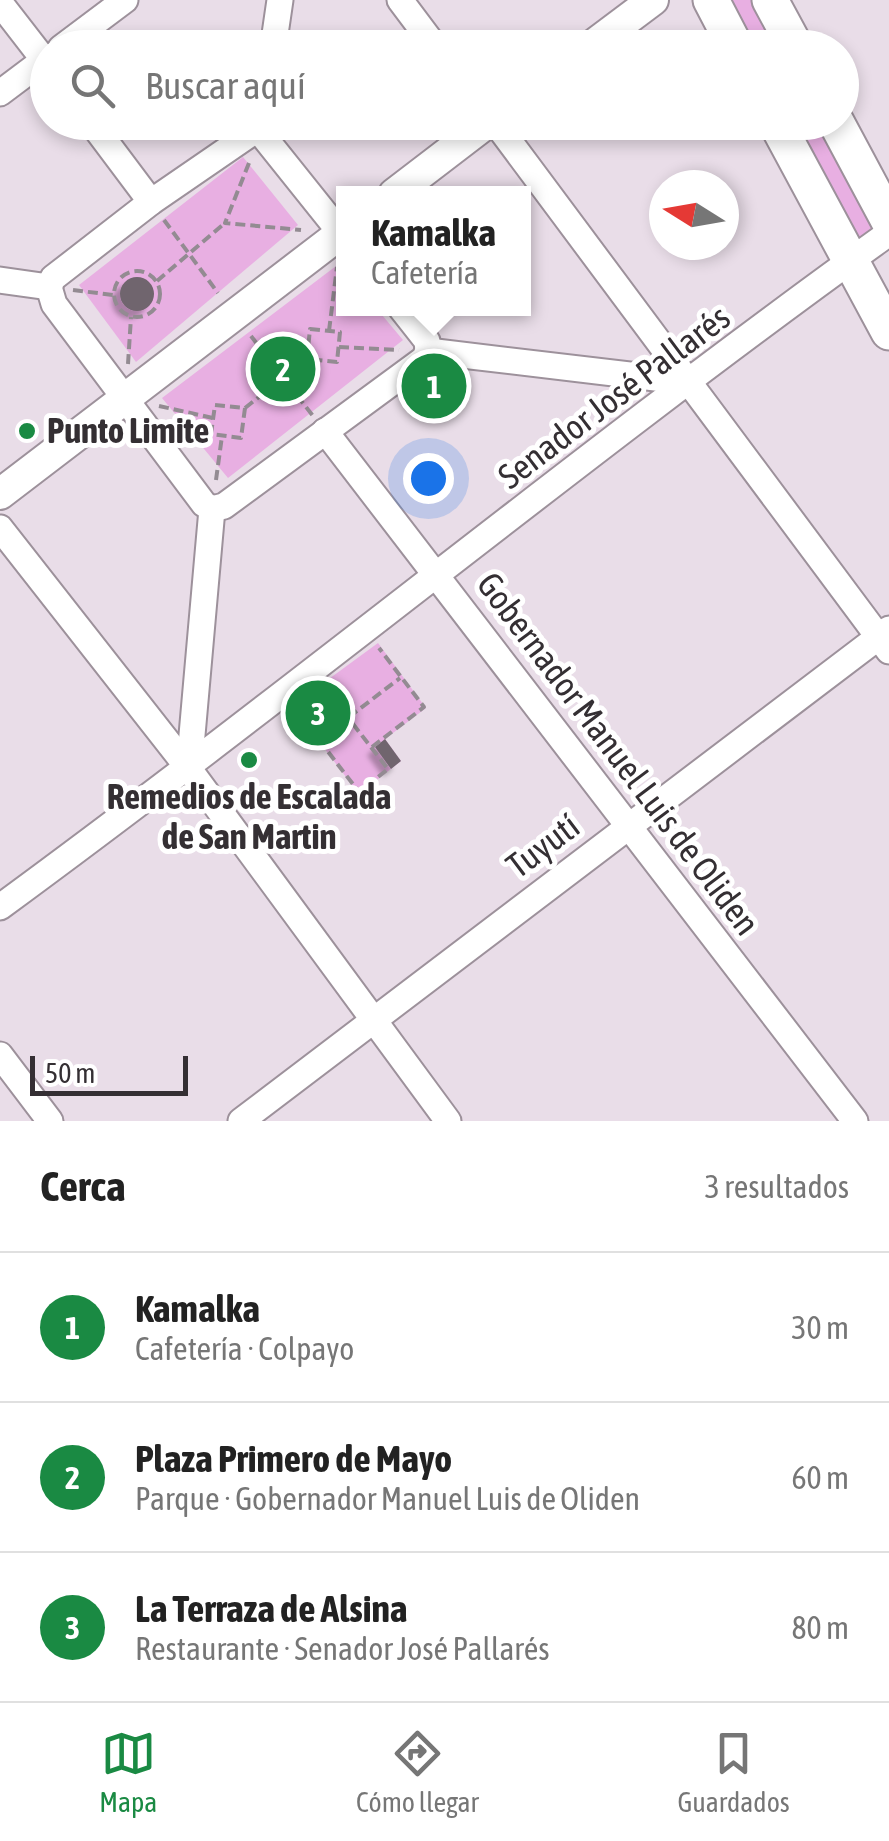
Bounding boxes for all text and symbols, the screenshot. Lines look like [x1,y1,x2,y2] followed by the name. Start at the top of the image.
[30,30,859,140] search box
[65,58,120,113] icon: search
[145,64,306,107] text: Buscar aquí
[649,170,739,260] north arrow
[336,186,531,316] popup
[371,211,496,254] text: Kamalka
[371,254,479,291] text: Cafetería
[490,296,737,496] street label: Senador José Pallarés
[250,332,316,406] pin: 2
[402,348,466,424] pin: 1
[47,410,209,450] place label: Punto Limite
[16,420,38,442] marker: Punto Limite
[403,453,454,504] your location
[470,564,768,942] street label: Gobernador Manuel Luis de Oliden
[286,676,350,750] pin: 3
[238,749,260,771] marker: Remedios de Escalada de San Martin
[107,776,391,856] place label: Remedios de Escalada de San Martin
[498,805,586,885] street label: Tuyutí
[30,1051,188,1096] scale bar
[45,1057,95,1089] text: 50 m
[40,1162,125,1210] text: Cerca
[705,1168,849,1205] text: 3 resultados
[135,1287,260,1330] text: Kamalka
[65,1309,80,1346] text: 1
[791,1309,849,1346] text: 30 m
[135,1330,354,1367] text: Cafetería · Colpayo
[135,1437,452,1480] text: Plaza Primero de Mayo
[65,1459,80,1496] text: 2
[791,1459,849,1496] text: 60 m
[135,1480,640,1517] text: Parque · Gobernador Manuel Luis de Oliden
[135,1587,408,1630] text: La Terraza de Alsina
[65,1609,80,1646] text: 3
[791,1609,849,1646] text: 80 m
[135,1630,550,1667] text: Restaurante · Senador José Pallarés
[99,1726,157,1818] tab: Mapa
[356,1726,479,1818] tab: Cómo llegar
[677,1726,790,1818] tab: Guardados

